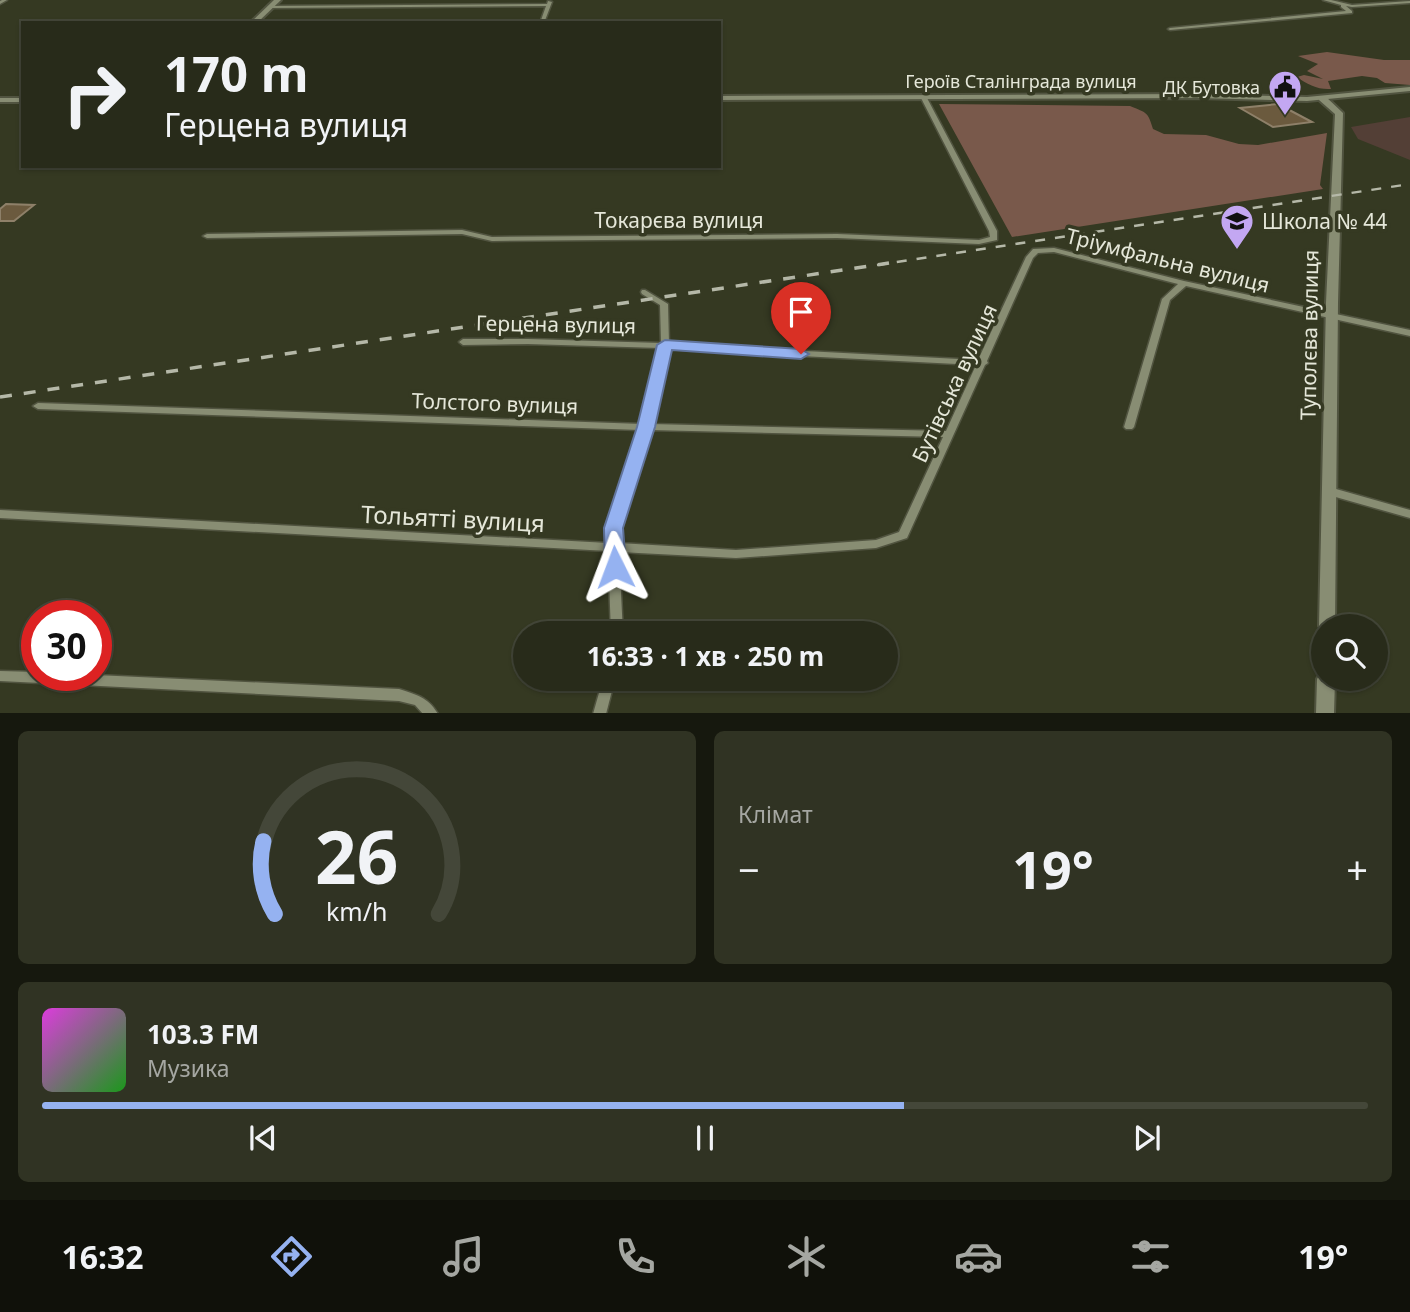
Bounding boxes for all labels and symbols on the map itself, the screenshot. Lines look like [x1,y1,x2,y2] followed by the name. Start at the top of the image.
[1266,68,1304,117] public building icon: ДК Бутовка
[905,69,1137,93] street label: Героїв Сталінграда вулиця
[1163,75,1260,99] place label: ДК Бутовка
[1218,202,1256,251] school or university icon: Школа № 44
[594,206,764,234] street label: Токарєва вулиця
[1262,207,1387,235] place label: Школа № 44
[1063,221,1273,299] street label: Тріумфальна вулиця
[1294,250,1324,420] street label: Туполєва вулиця
[771,282,831,354] pin
[905,299,1003,467] street label: Бутівська вулиця
[476,309,636,339] street label: Герцена вулиця
[411,386,579,420] street label: Толстого вулиця
[360,497,546,539] street label: Тольятті вулиця
[578,530,652,604] position arrow
[21,600,112,691] speed limit sign: 30

